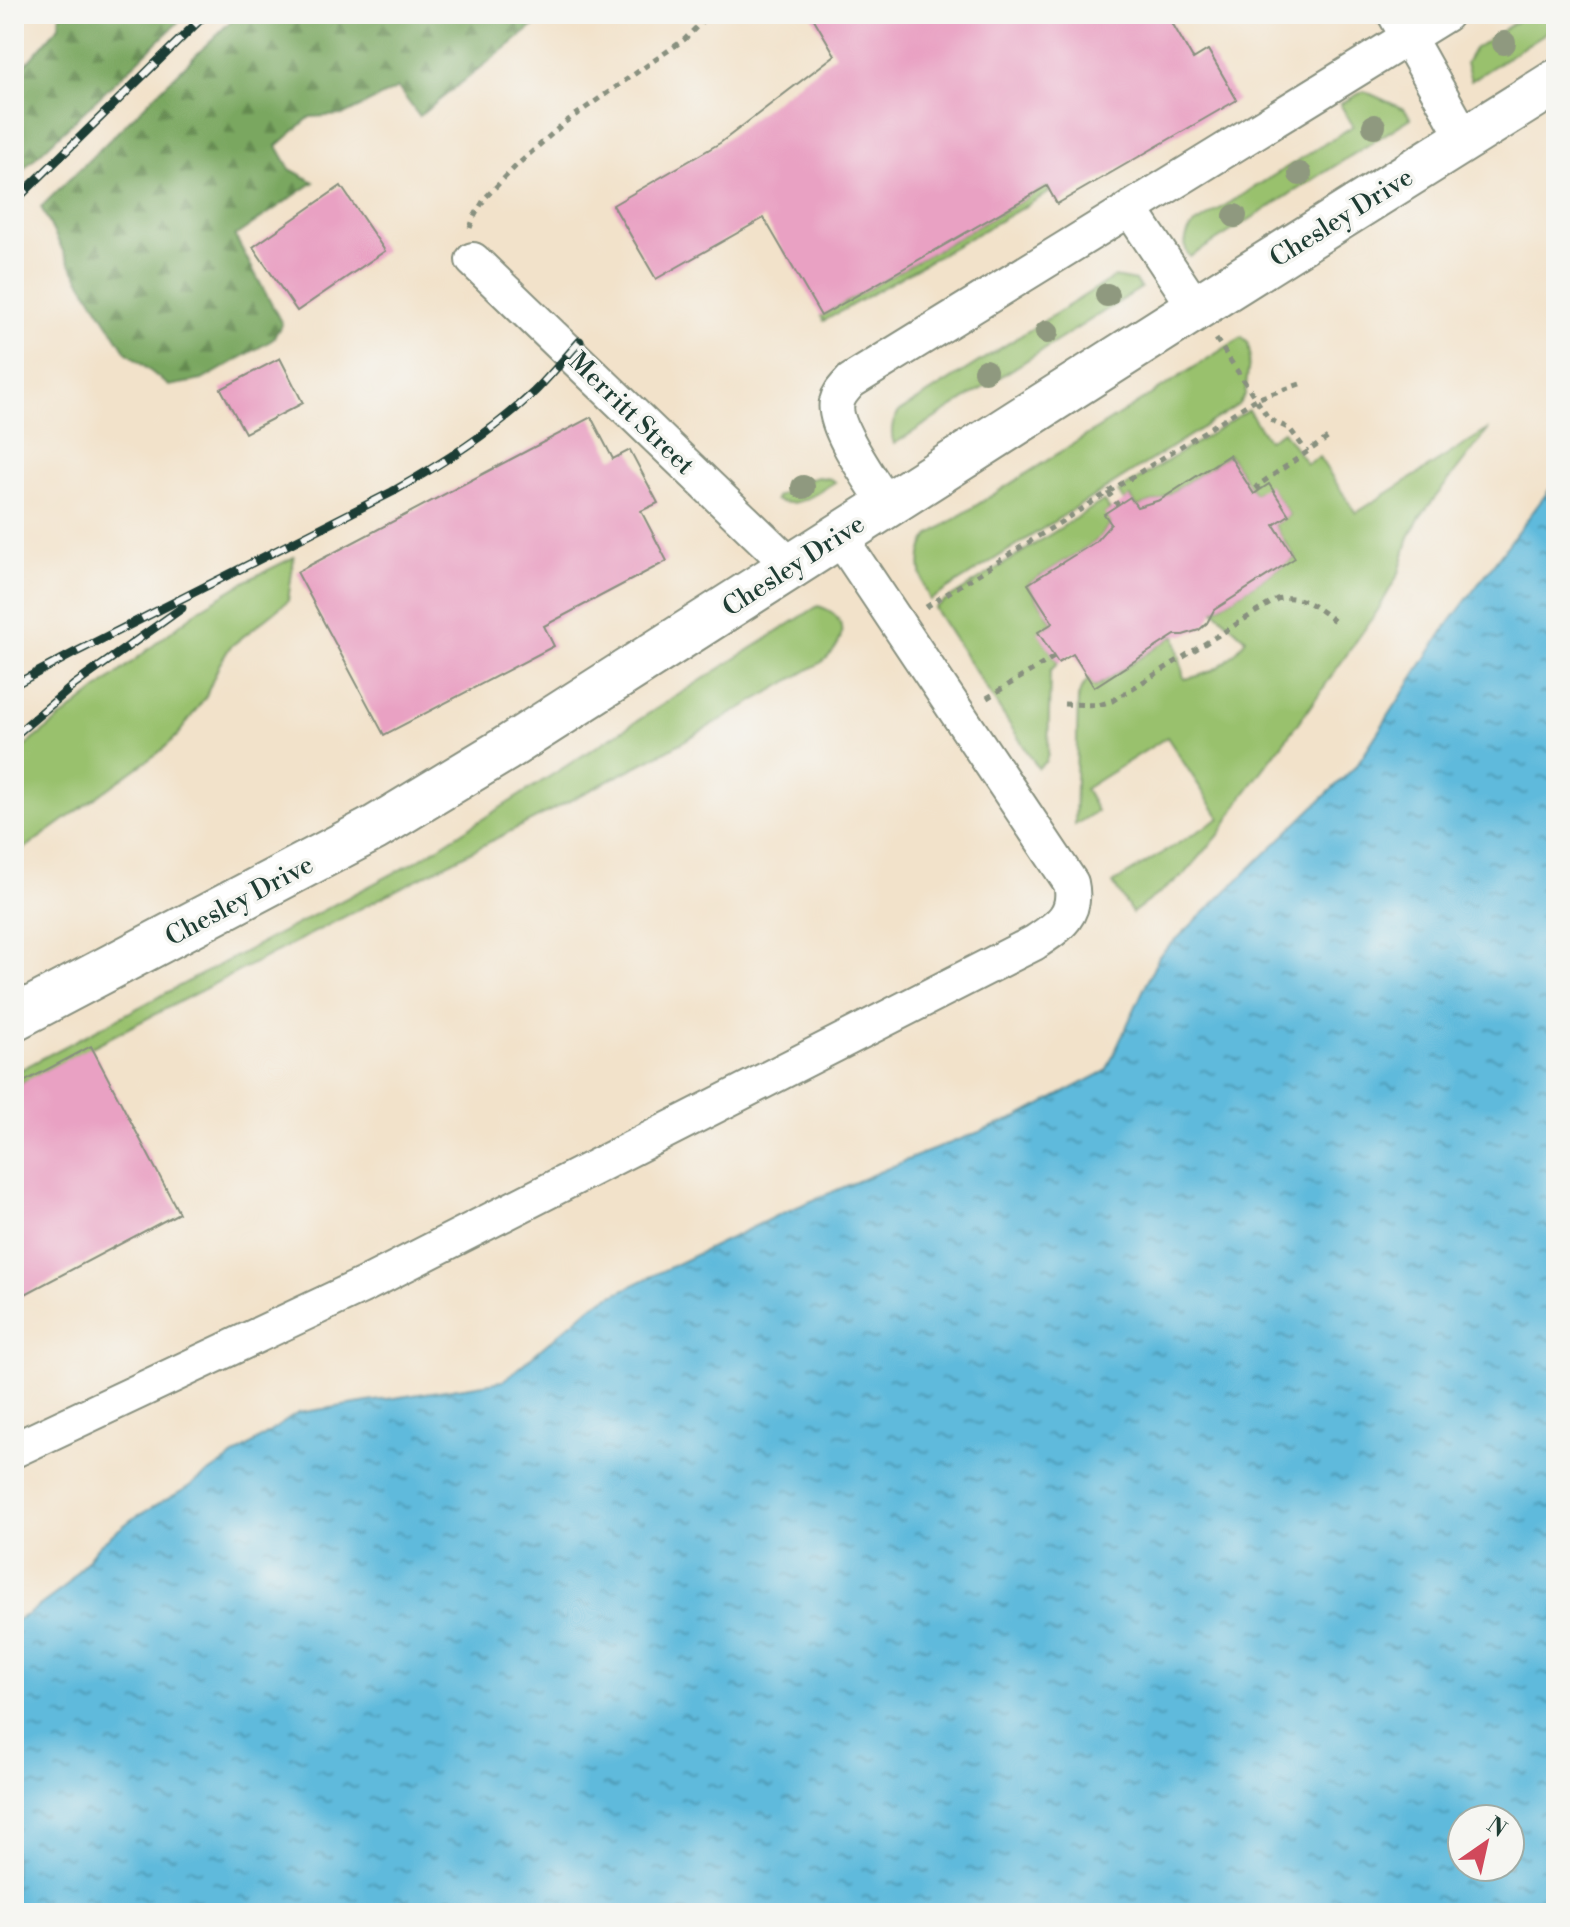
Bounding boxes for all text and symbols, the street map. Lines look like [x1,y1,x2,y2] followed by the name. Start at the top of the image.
[1264,161,1419,275] street label: Chesley Drive
[562,346,701,482] street label: Merritt Street
[717,508,871,624] street label: Chesley Drive
[160,849,319,953] street label: Chesley Drive
[1446,1803,1526,1883] north arrow
[1482,1812,1512,1844] text: N

